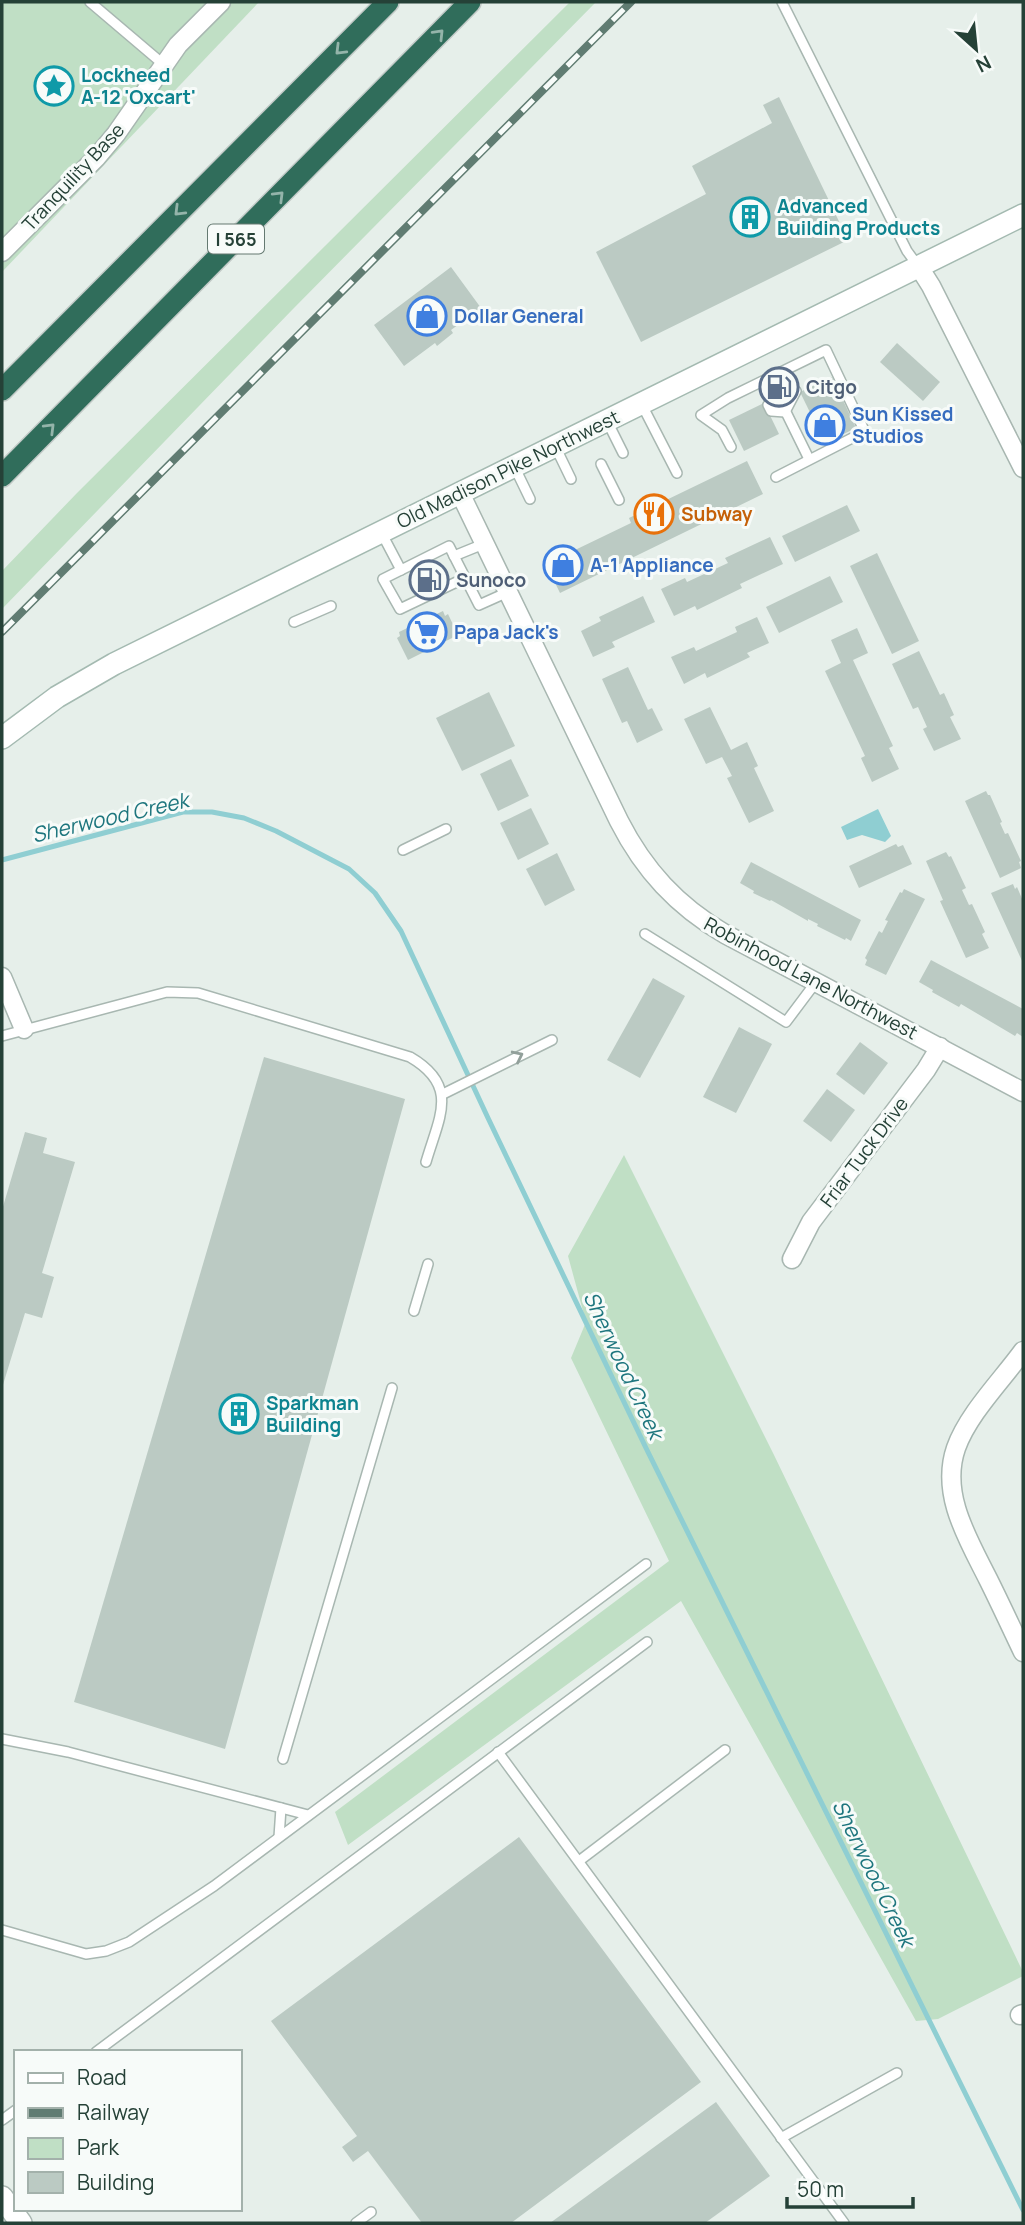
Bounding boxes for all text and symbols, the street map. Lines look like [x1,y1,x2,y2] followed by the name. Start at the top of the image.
[941,14,1011,84] north arrow
[430,30,443,43] one-way arrow
[335,42,348,55] one-way arrow
[972,49,996,79] text: N
[81,62,196,110] place label: Lockheed A-12 'Oxcart'
[33,65,75,107] place icon: Lockheed A-12 'Oxcart'
[16,117,130,237] street label: Tranquility Base
[271,192,284,205] one-way arrow
[777,193,940,241] place label: Advanced Building Products
[729,196,771,238] building icon: Advanced Building Products
[174,203,187,216] one-way arrow
[208,225,264,254] road number: I 565
[406,295,448,337] shop icon: Dollar General
[454,303,584,329] place label: Dollar General
[758,366,800,408] fuel station icon: Citgo
[806,374,857,400] place label: Citgo
[852,401,953,449] place label: Sun Kissed Studios
[392,404,624,534] street label: Old Madison Pike Northwest
[804,404,846,446] shop icon: Sun Kissed Studios
[41,423,54,436] one-way arrow
[633,493,675,535] restaurant icon: Subway
[681,501,753,527] place label: Subway
[542,544,584,586] shop icon: A-1 Appliance
[590,552,714,578] place label: A-1 Appliance
[408,559,450,601] fuel station icon: Sunoco
[456,567,526,593] place label: Sunoco
[406,611,448,653] supermarket icon: Papa Jack's
[454,619,559,645] place label: Papa Jack's
[29,785,194,849] water label: Sherwood Creek
[700,911,922,1045] street label: Robinhood Lane Northwest
[511,1051,523,1065] one-way arrow
[814,1092,914,1212] street label: Friar Tuck Drive
[578,1287,672,1446] water label: Sherwood Creek
[266,1390,359,1438] place label: Sparkman Building
[218,1393,260,1435] building icon: Sparkman Building
[826,1795,923,1953] water label: Sherwood Creek
[14,2050,242,2211] legend
[77,2063,127,2091] text: Road
[77,2098,149,2126] text: Railway
[77,2133,119,2161] text: Park
[787,2166,913,2210] scale bar
[77,2168,154,2196] text: Building
[797,2175,844,2203] text: 50 m

